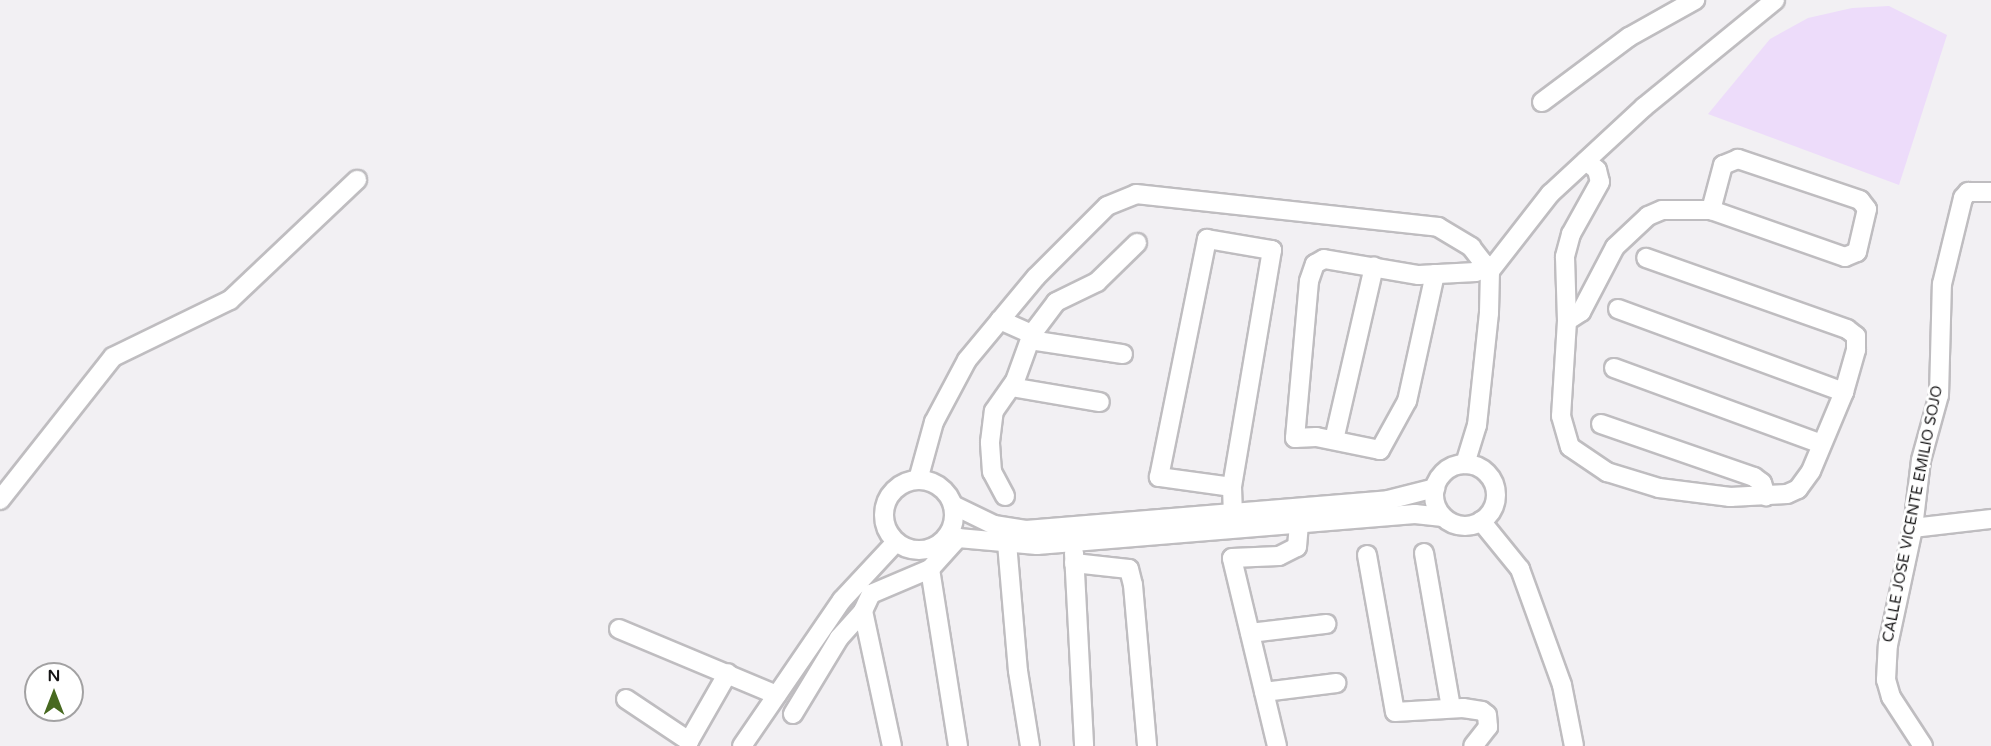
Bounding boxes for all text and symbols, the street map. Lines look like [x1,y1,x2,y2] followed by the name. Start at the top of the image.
[1879,384,1947,644] street label: CALLE JOSE VICENTE EMILIO SOJO
[24,662,84,722] north arrow
[48,666,60,686] text: N

